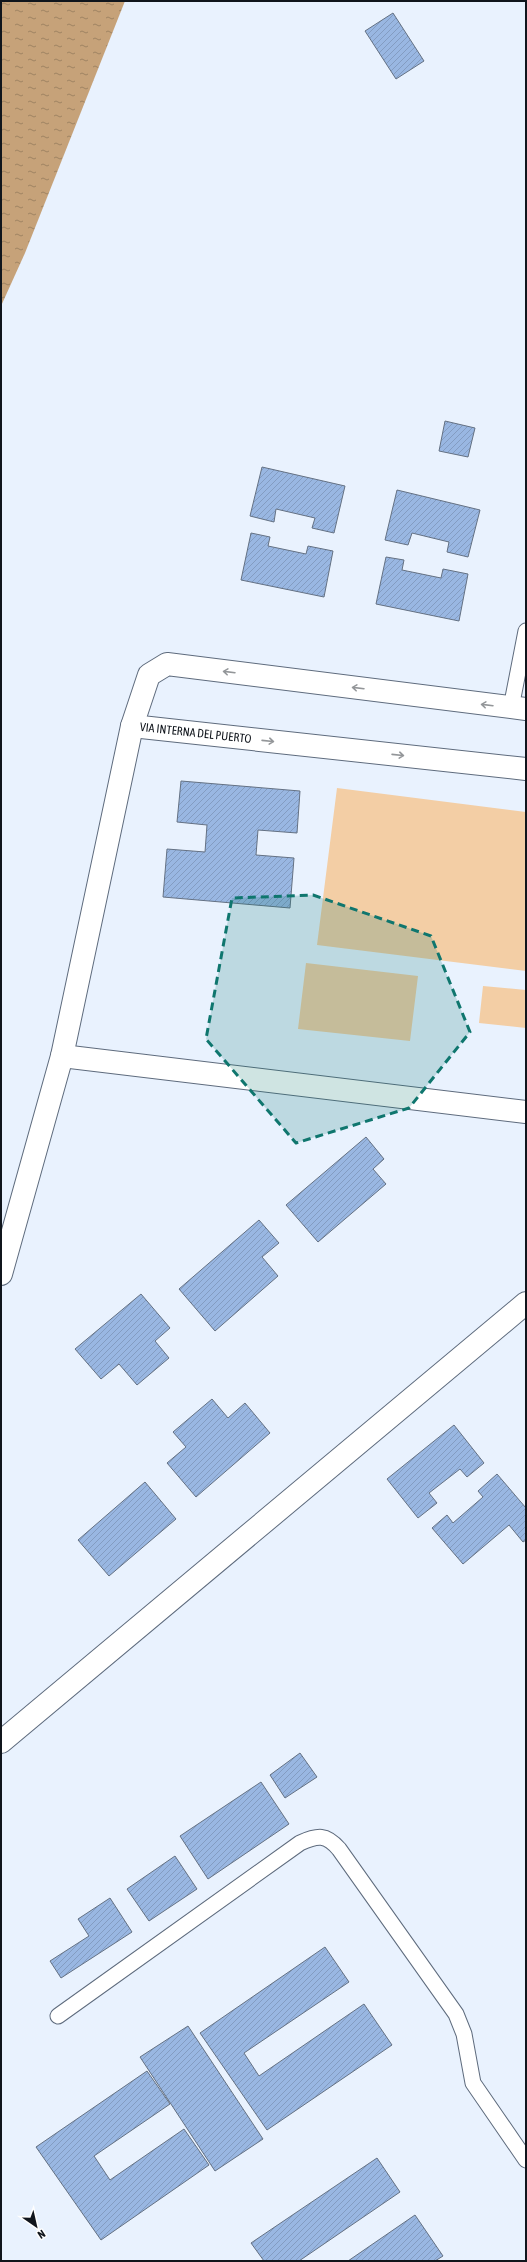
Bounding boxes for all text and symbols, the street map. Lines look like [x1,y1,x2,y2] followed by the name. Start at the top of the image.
[223,668,236,676] one-way arrow
[352,684,365,692] one-way arrow
[481,701,494,708] one-way arrow
[139,720,252,746] street label: VIA INTERNA DEL PUERTO
[262,737,275,745] one-way arrow
[391,751,404,759] one-way arrow
[16,2206,56,2246] north arrow
[36,2227,48,2241] text: N

